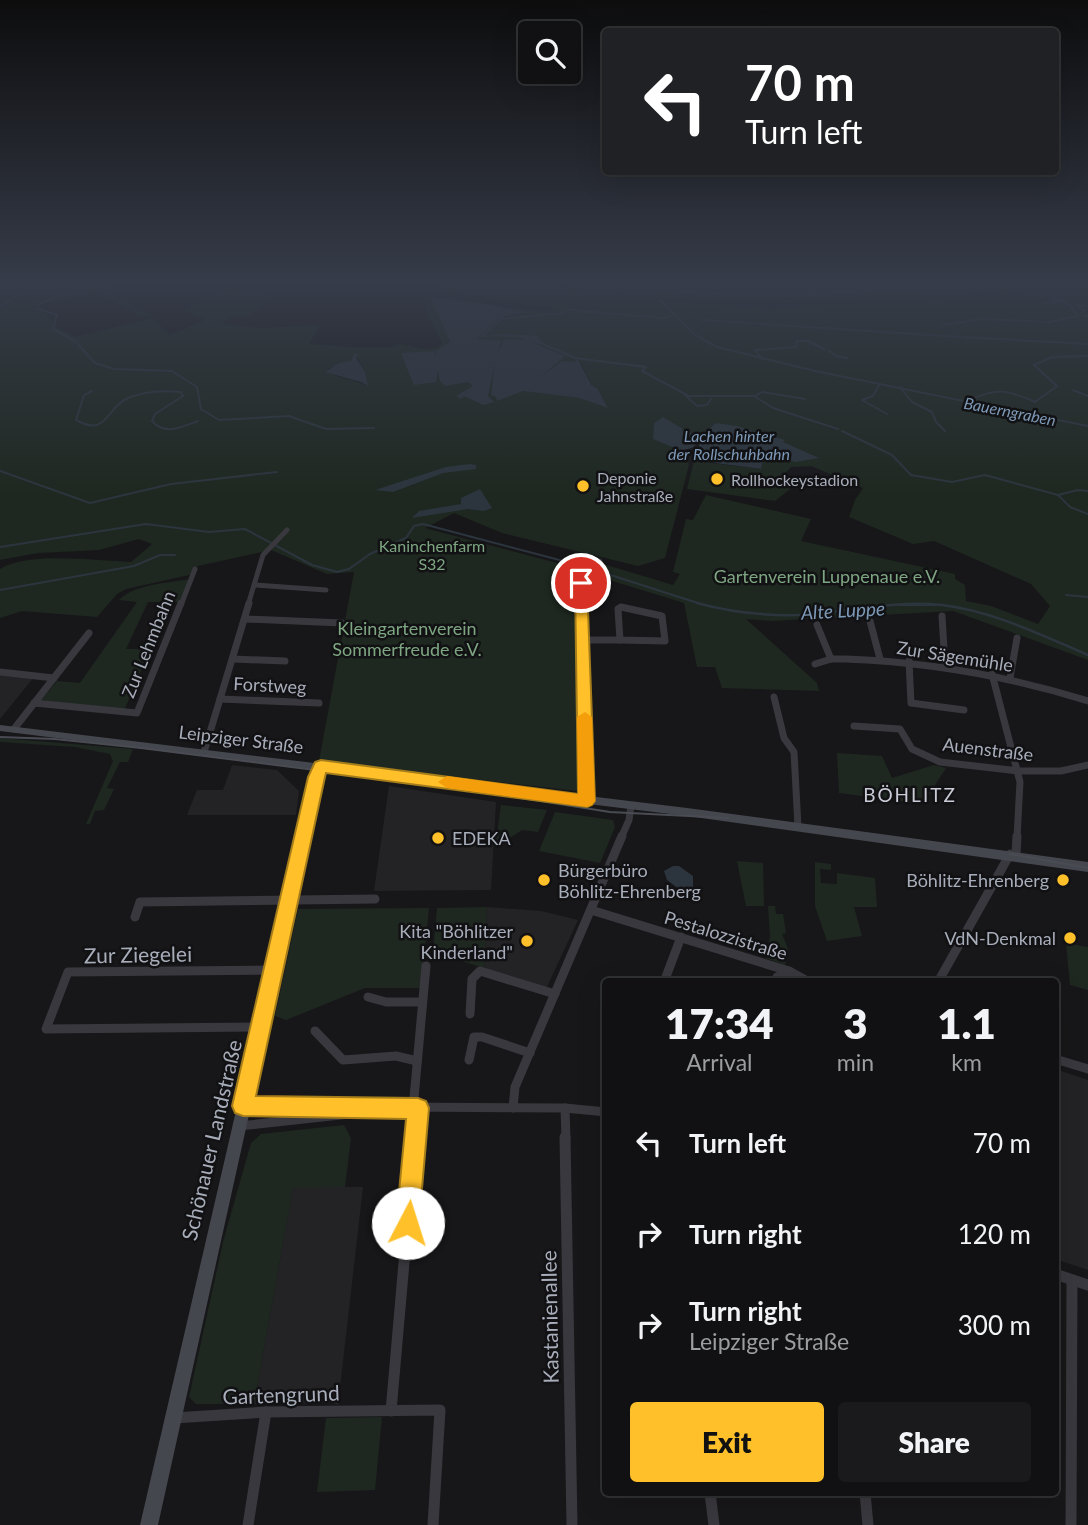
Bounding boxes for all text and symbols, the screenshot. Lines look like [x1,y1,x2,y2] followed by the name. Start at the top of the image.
[518,21,581,84] map controls
[518,21,581,84] button: search
[745,53,855,111] text: 70 m
[630,56,721,147] icon: left
[745,112,862,151] text: Turn left
[962,393,1058,429] water label: Bauerngraben
[668,426,790,463] water label: Lachen hinter der Rollschuhbahn
[597,468,673,505] place label: Deponie Jahnstraße
[731,470,858,489] place label: Rollhockeystadion
[709,471,725,487] marker: Rollhockeystadion
[575,478,591,494] marker: Deponie Jahnstraße
[379,536,485,573] park label: Kaninchenfarm S32
[551,553,611,613] pin
[562,564,600,602] icon: arrive
[714,565,940,587] park label: Gartenverein Luppenaue e.V.
[117,587,179,701] street label: Zur Lehmbahn
[799,596,886,624] water label: Alte Luppe
[332,617,482,660] park label: Kleingartenverein Sommerfreude e.V.
[895,636,1015,676] street label: Zur Sägemühle
[233,672,307,698] street label: Forstweg
[177,720,305,758] street label: Leipziger Straße
[941,733,1035,765] street label: Auenstraße
[863,783,957,806] district label: BÖHLITZ
[452,827,511,849] place label: EDEKA
[430,830,446,846] marker: EDEKA
[558,859,701,902] place label: Bürgerbüro Böhlitz-Ehrenberg
[906,869,1049,891] place label: Böhlitz-Ehrenberg
[536,872,552,888] marker: Bürgerbüro Böhlitz-Ehrenberg
[1055,872,1071,888] marker: Böhlitz-Ehrenberg
[662,906,790,964] street label: Pestalozzistraße
[399,920,513,963] place label: Kita "Böhlitzer Kinderland"
[944,927,1056,949] place label: VdN-Denkmal
[1062,930,1078,946] marker: VdN-Denkmal
[519,933,535,949] marker: Kita "Böhlitzer Kinderland"
[84,941,192,967] street label: Zur Ziegelei
[665,998,774,1048] text: 17:34
[843,998,868,1048] text: 3
[937,998,996,1048] text: 1.1
[176,1037,246,1243] street label: Schönauer Landstraße
[686,1048,753,1076] text: Arrival
[837,1048,874,1076] text: min
[951,1048,982,1076] text: km
[630,1124,668,1162] icon: left
[689,1127,786,1159] text: Turn left
[973,1127,1031,1159] text: 70 m
[371,1186,445,1260] position arrow
[630,1215,668,1253] icon: right
[689,1218,802,1250] text: Turn right
[958,1218,1031,1250] text: 120 m
[535,1250,563,1384] street label: Kastanienallee
[689,1295,802,1327] text: Turn right
[630,1306,668,1344] icon: right
[958,1309,1031,1341] text: 300 m
[689,1327,849,1355] text: Leipziger Straße
[222,1379,340,1409] street label: Gartengrund
[630,1402,824,1482] button: Exit
[838,1402,1031,1482] button: Share

